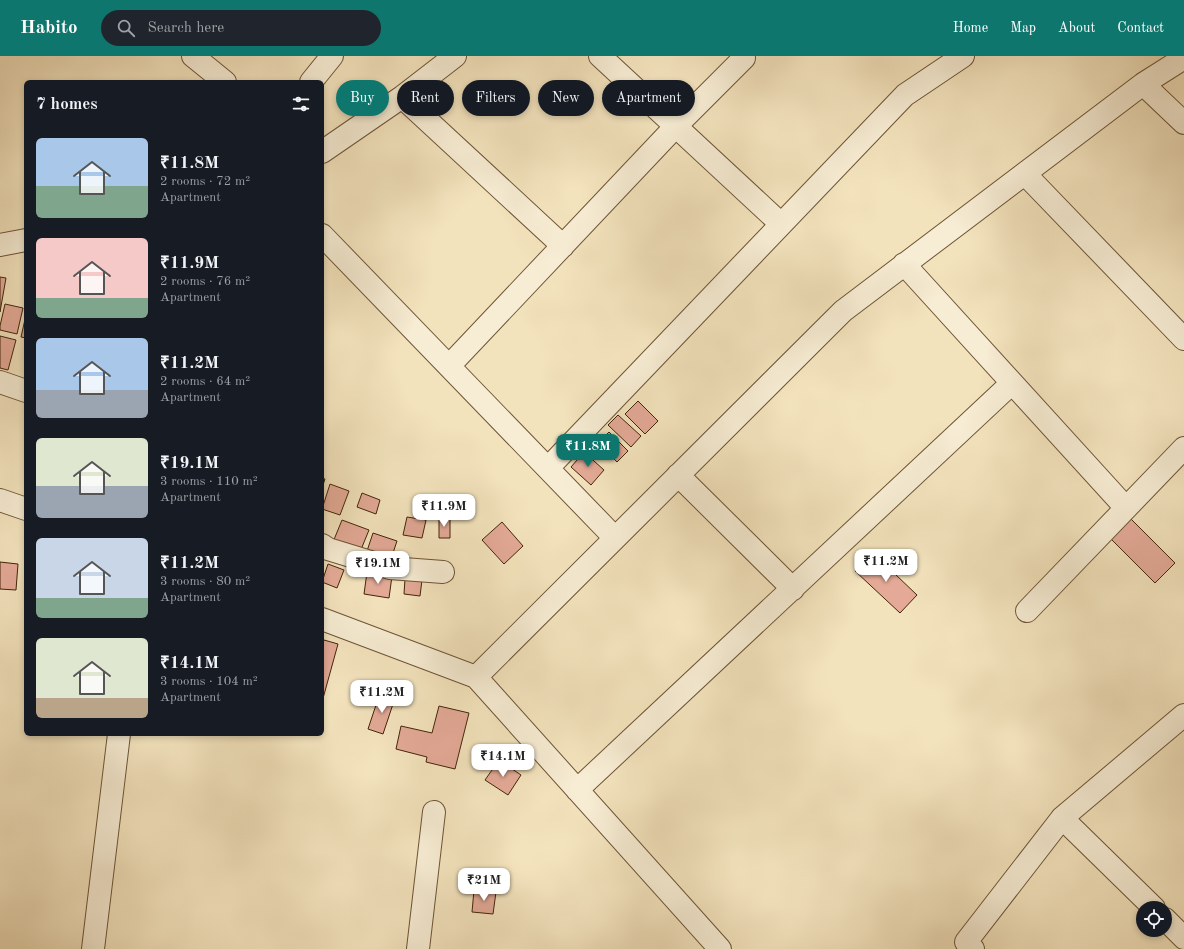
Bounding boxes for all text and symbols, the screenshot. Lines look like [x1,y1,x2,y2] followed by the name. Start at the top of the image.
[101,10,381,46] search box
[115,17,137,39] icon: search
[20,19,77,38] text: Habito
[147,21,224,36] text: Search here
[953,21,988,35] text: Home
[1010,21,1036,35] text: Map
[1058,21,1095,35] text: About
[1117,21,1164,35] text: Contact
[336,80,389,116] chip: Buy
[397,80,454,116] chip: Rent
[462,80,530,116] chip: Filters
[538,80,594,116] chip: New
[602,80,695,116] chip: Apartment
[290,93,312,115] icon: filters
[36,96,98,113] text: 7 homes
[68,154,116,202] icon: home
[160,155,219,172] text: ₹11.8M
[160,175,250,188] text: 2 rooms · 72 m²
[160,191,221,204] text: Apartment
[68,254,116,302] icon: home
[160,255,219,272] text: ₹11.9M
[160,275,250,288] text: 2 rooms · 76 m²
[160,291,221,304] text: Apartment
[68,354,116,402] icon: home
[160,355,219,372] text: ₹11.2M
[160,375,250,388] text: 2 rooms · 64 m²
[160,391,221,404] text: Apartment
[555,434,621,468] pin: ₹11.8M
[565,440,611,453] text: ₹11.8M
[68,454,116,502] icon: home
[160,455,219,472] text: ₹19.1M
[160,475,258,488] text: 3 rooms · 110 m²
[160,491,221,504] text: Apartment
[411,494,477,528] pin: ₹11.9M
[421,500,467,513] text: ₹11.9M
[853,549,919,583] pin: ₹11.2M
[345,551,411,585] pin: ₹19.1M
[68,554,116,602] icon: home
[160,555,219,572] text: ₹11.2M
[863,555,909,568] text: ₹11.2M
[355,557,401,570] text: ₹19.1M
[160,575,250,588] text: 3 rooms · 80 m²
[160,591,221,604] text: Apartment
[68,654,116,702] icon: home
[160,655,219,672] text: ₹14.1M
[160,675,258,688] text: 3 rooms · 104 m²
[349,680,415,714] pin: ₹11.2M
[359,686,405,699] text: ₹11.2M
[160,691,221,704] text: Apartment
[470,744,536,778] pin: ₹14.1M
[480,750,526,763] text: ₹14.1M
[460,868,508,902] pin: ₹21M
[467,874,501,887] text: ₹21M
[1136,901,1172,937] map controls
[1136,901,1172,937] button: locate

